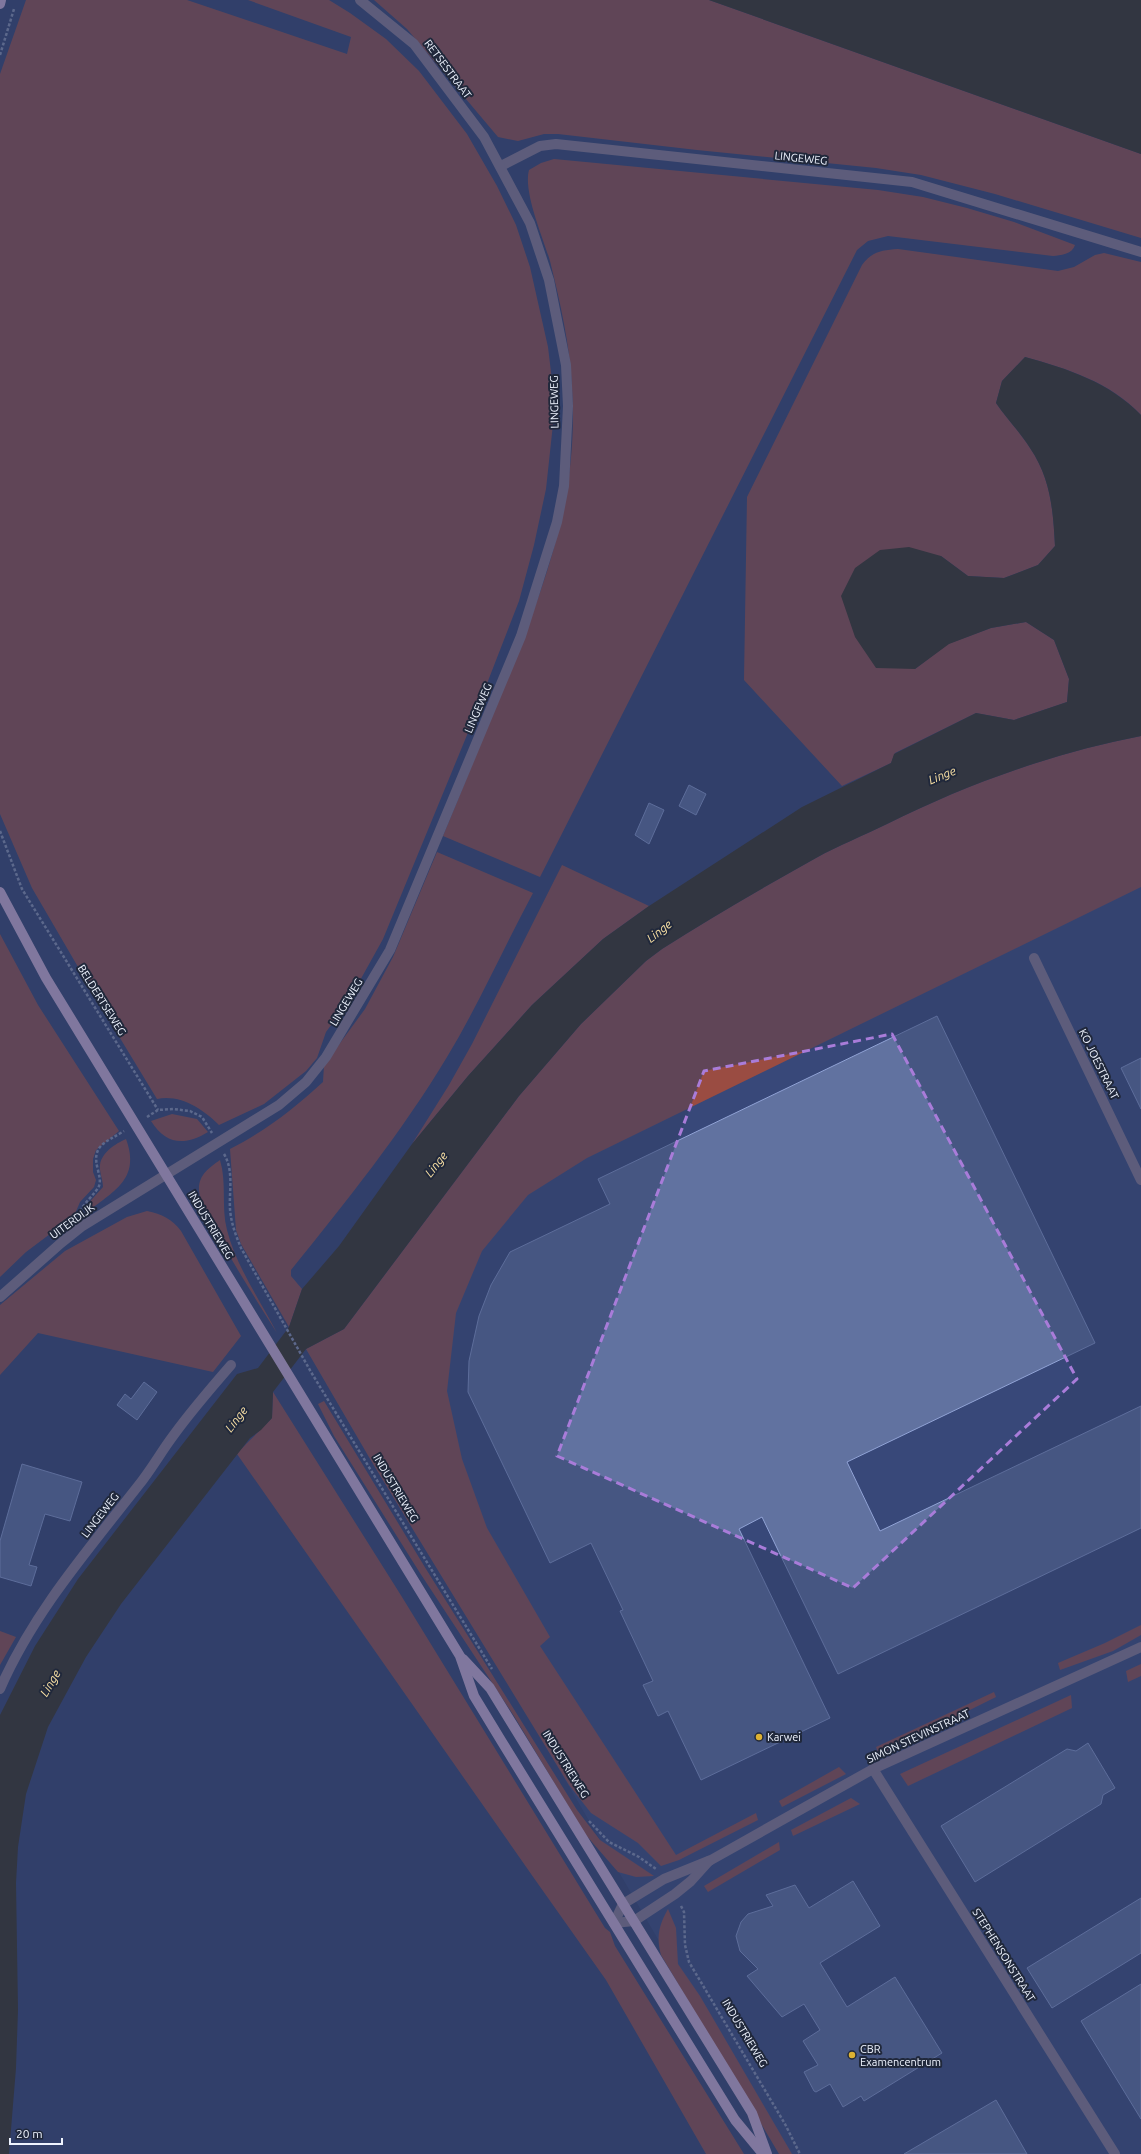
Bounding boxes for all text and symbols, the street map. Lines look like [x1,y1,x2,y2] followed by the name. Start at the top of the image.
[422,37,474,101] street label: RETSESTRAAT
[774,149,828,167] street label: LINGEWEG
[548,375,560,429] street label: LINGEWEG
[462,681,494,735] street label: LINGEWEG
[926,764,958,786] water label: Linge
[644,917,674,945] water label: Linge
[75,962,129,1038] street label: BELDERTSEWEG
[327,976,365,1028] street label: LINGEWEG
[1077,1027,1121,1101] street label: KO JOESTRAAT
[422,1149,450,1179] water label: Linge
[186,1189,236,1261] street label: INDUSTRIEWEG
[47,1201,97,1241] street label: UITERDIJK
[222,1404,250,1434] water label: Linge
[371,1452,421,1524] street label: INDUSTRIEWEG
[79,1490,121,1540] street label: LINGEWEG
[37,1668,63,1698] water label: Linge
[865,1707,971,1765] street label: SIMON STEVINSTRAAT
[540,1728,592,1800] street label: INDUSTRIEWEG
[767,1731,801,1743] place label: Karwei
[754,1732,764,1742] marker: Karwei
[970,1906,1038,2004] street label: STEPHENSONSTRAAT
[720,1997,770,2069] street label: INDUSTRIEWEG
[860,2043,941,2068] place label: CBR Examencentrum
[847,2050,857,2060] marker: CBR Examencentrum
[10,2120,62,2146] scale bar
[16,2127,43,2140] text: 20 m

